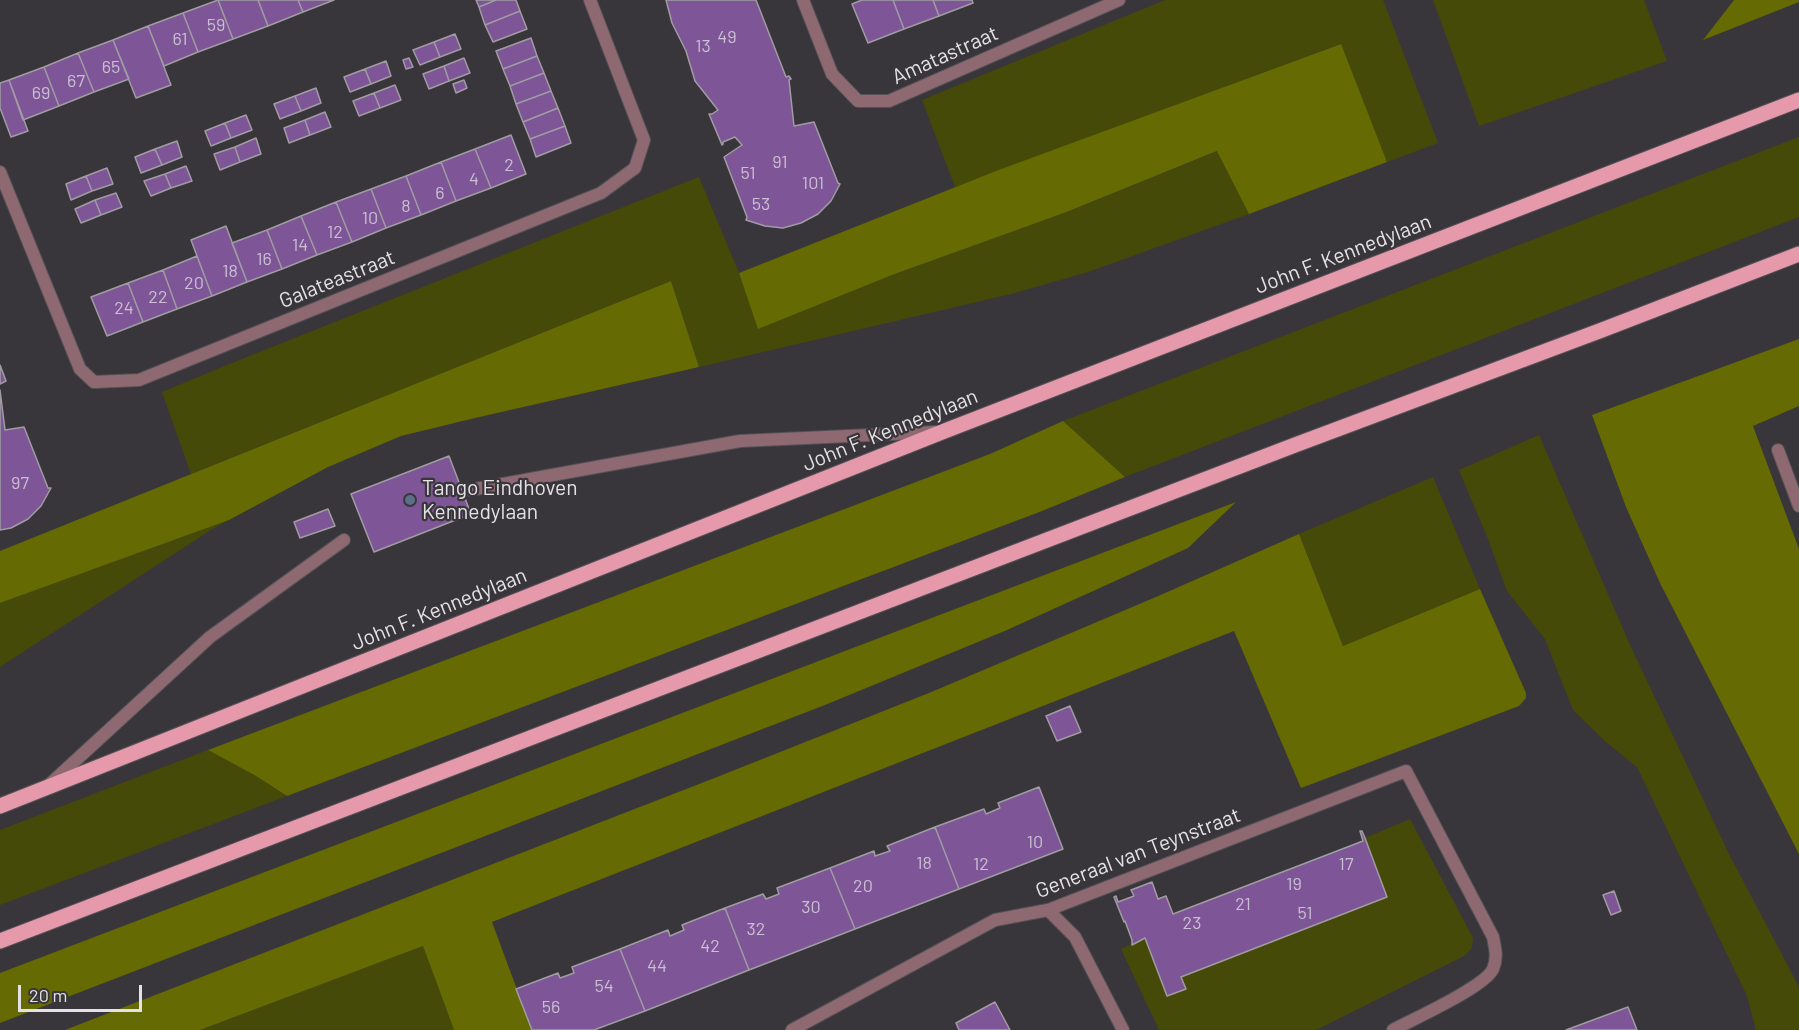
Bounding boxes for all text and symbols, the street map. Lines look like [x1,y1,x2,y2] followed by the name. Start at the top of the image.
[207,14,225,36] house number: 59
[888,20,1002,90] street label: Amatastraat
[717,26,737,48] house number: 49
[172,28,188,50] house number: 61
[695,35,711,57] house number: 13
[102,56,120,78] house number: 65
[67,70,85,92] house number: 67
[32,82,50,104] house number: 69
[772,151,788,173] house number: 91
[504,154,514,176] house number: 2
[740,162,756,184] house number: 51
[469,168,479,190] house number: 4
[802,172,824,194] house number: 101
[435,182,445,204] house number: 6
[752,193,770,215] house number: 53
[401,195,411,217] house number: 8
[362,207,378,229] house number: 10
[1251,209,1435,299] street label: John F. Kennedylaan
[327,221,343,243] house number: 12
[292,234,308,256] house number: 14
[276,244,398,314] street label: Galateastraat
[256,248,272,270] house number: 16
[222,260,238,282] house number: 18
[184,272,204,294] house number: 20
[148,286,168,308] house number: 22
[114,297,134,319] house number: 24
[799,383,981,477] street label: John F. Kennedylaan
[11,472,29,494] house number: 97
[422,475,578,525] place label: Tango Eindhoven Kennedylaan
[403,493,417,507] marker: Tango Eindhoven Kennedylaan
[348,562,530,656] street label: John F. Kennedylaan
[1032,802,1244,904] street label: Generaal van Teynstraat
[1027,831,1043,853] house number: 10
[916,852,932,874] house number: 18
[973,853,989,875] house number: 12
[1339,853,1353,875] house number: 17
[1286,873,1302,895] house number: 19
[853,875,873,897] house number: 20
[1235,893,1251,915] house number: 21
[801,896,821,918] house number: 30
[1297,902,1313,924] house number: 51
[1183,912,1201,934] house number: 23
[747,918,765,940] house number: 32
[700,935,720,957] house number: 42
[647,955,667,977] house number: 44
[21,973,146,1011] scale bar
[594,975,614,997] house number: 54
[29,984,67,1006] text: 20 m
[542,996,560,1018] house number: 56

